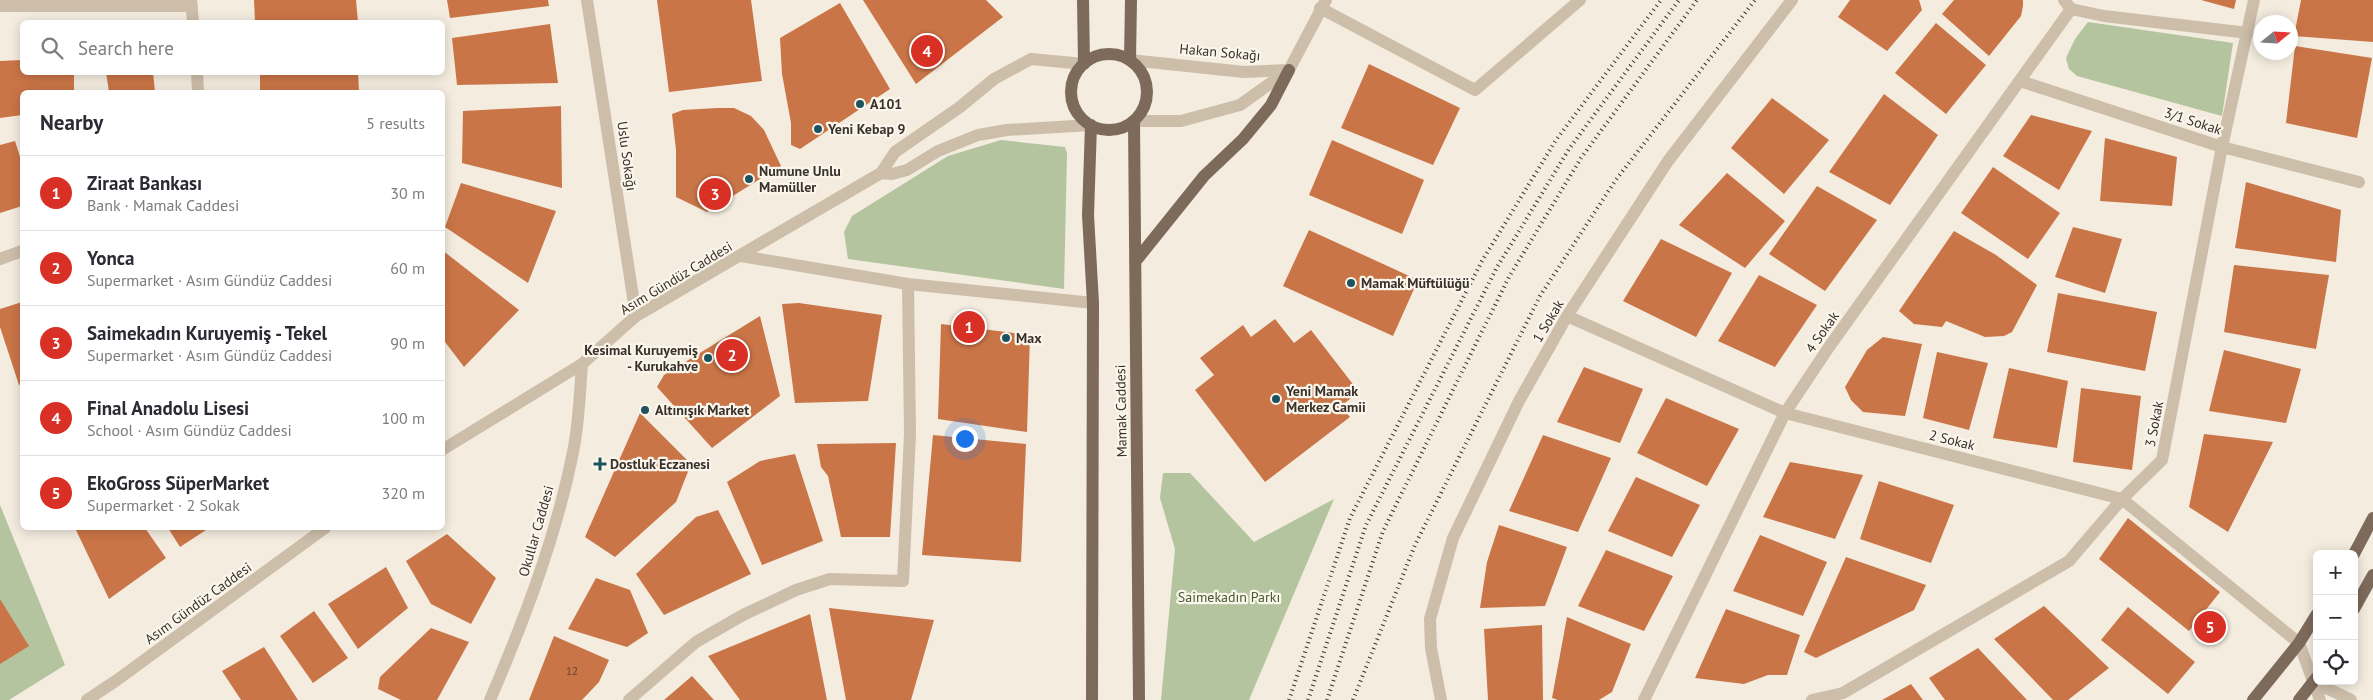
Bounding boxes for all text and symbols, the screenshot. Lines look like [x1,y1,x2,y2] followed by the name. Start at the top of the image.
[2253,15,2298,60] north arrow
[20,20,445,75] search box
[911,32,943,70] pin: 4
[38,34,66,62] icon: search
[78,36,174,60] text: Search here
[1179,39,1261,65] street label: Hakan Sokağı
[870,95,902,113] place label: A101
[854,98,866,110] marker: A101
[2162,103,2224,139] street label: 3/1 Sokak
[40,109,103,136] text: Nearby
[366,113,425,133] text: 5 results
[613,120,641,192] street label: Uslu Sokağı
[827,120,906,138] place label: Yeni Kebap 9
[812,123,824,135] marker: Yeni Kebap 9
[759,162,841,196] place label: Numune Unlu Mamüller
[87,171,202,195] text: Ziraat Bankası
[743,173,755,185] marker: Numune Unlu Mamüller
[699,175,731,213] pin: 3
[51,183,61,203] text: 1
[390,183,425,203] text: 30 m
[87,195,239,215] text: Bank · Mamak Caddesi
[617,237,735,319] street label: Asım Gündüz Caddesi
[87,246,134,270] text: Yonca
[51,258,61,278] text: 2
[390,258,425,278] text: 60 m
[87,270,332,290] text: Supermarket · Asım Gündüz Caddesi
[1361,274,1470,292] place label: Mamak Müftülüğü
[1345,277,1357,289] marker: Mamak Müftülüğü
[1528,296,1568,346] street label: 1 Sokak
[1801,307,1843,356] street label: 4 Sokak
[953,308,985,346] pin: 1
[87,321,327,345] text: Saimekadın Kuruyemiş - Tekel
[1016,329,1042,347] place label: Max
[1000,332,1012,344] marker: Max
[51,333,61,353] text: 3
[390,333,425,353] text: 90 m
[716,336,748,374] pin: 2
[584,341,698,375] place label: Kesimal Kuruyemiş - Kurukahve
[87,345,332,365] text: Supermarket · Asım Gündüz Caddesi
[702,352,714,364] marker: Kesimal Kuruyemiş - Kurukahve
[1111,364,1131,458] street label: Mamak Caddesi
[1285,382,1366,416] place label: Yeni Mamak Merkez Camii
[1270,393,1282,405] marker: Yeni Mamak Merkez Camii
[87,396,249,420] text: Final Anadolu Lisesi
[2141,399,2167,449] street label: 3 Sokak
[655,401,749,419] place label: Altınışık Market
[639,404,651,416] marker: Altınışık Market
[51,408,61,428] text: 4
[382,408,425,428] text: 100 m
[87,420,292,440] text: School · Asım Gündüz Caddesi
[952,426,978,452] your location
[1927,426,1977,454] street label: 2 Sokak
[610,455,710,473] place label: Dostluk Eczanesi
[594,458,606,470] marker: Dostluk Eczanesi
[87,471,269,495] text: EkoGross SüperMarket
[51,483,61,503] text: 5
[382,483,425,503] text: 320 m
[514,483,558,579] street label: Okullar Caddesi
[87,495,240,515] text: Supermarket · 2 Sokak
[2313,550,2358,685] map controls
[2313,550,2358,595] button: +
[141,558,255,648] street label: Asım Gündüz Caddesi
[1178,588,1280,606] park label: Saimekadın Parkı
[2313,595,2358,640] button: −
[2194,608,2226,646] pin: 5
[2313,640,2358,685] button: locate
[566,664,578,678] house number: 12

